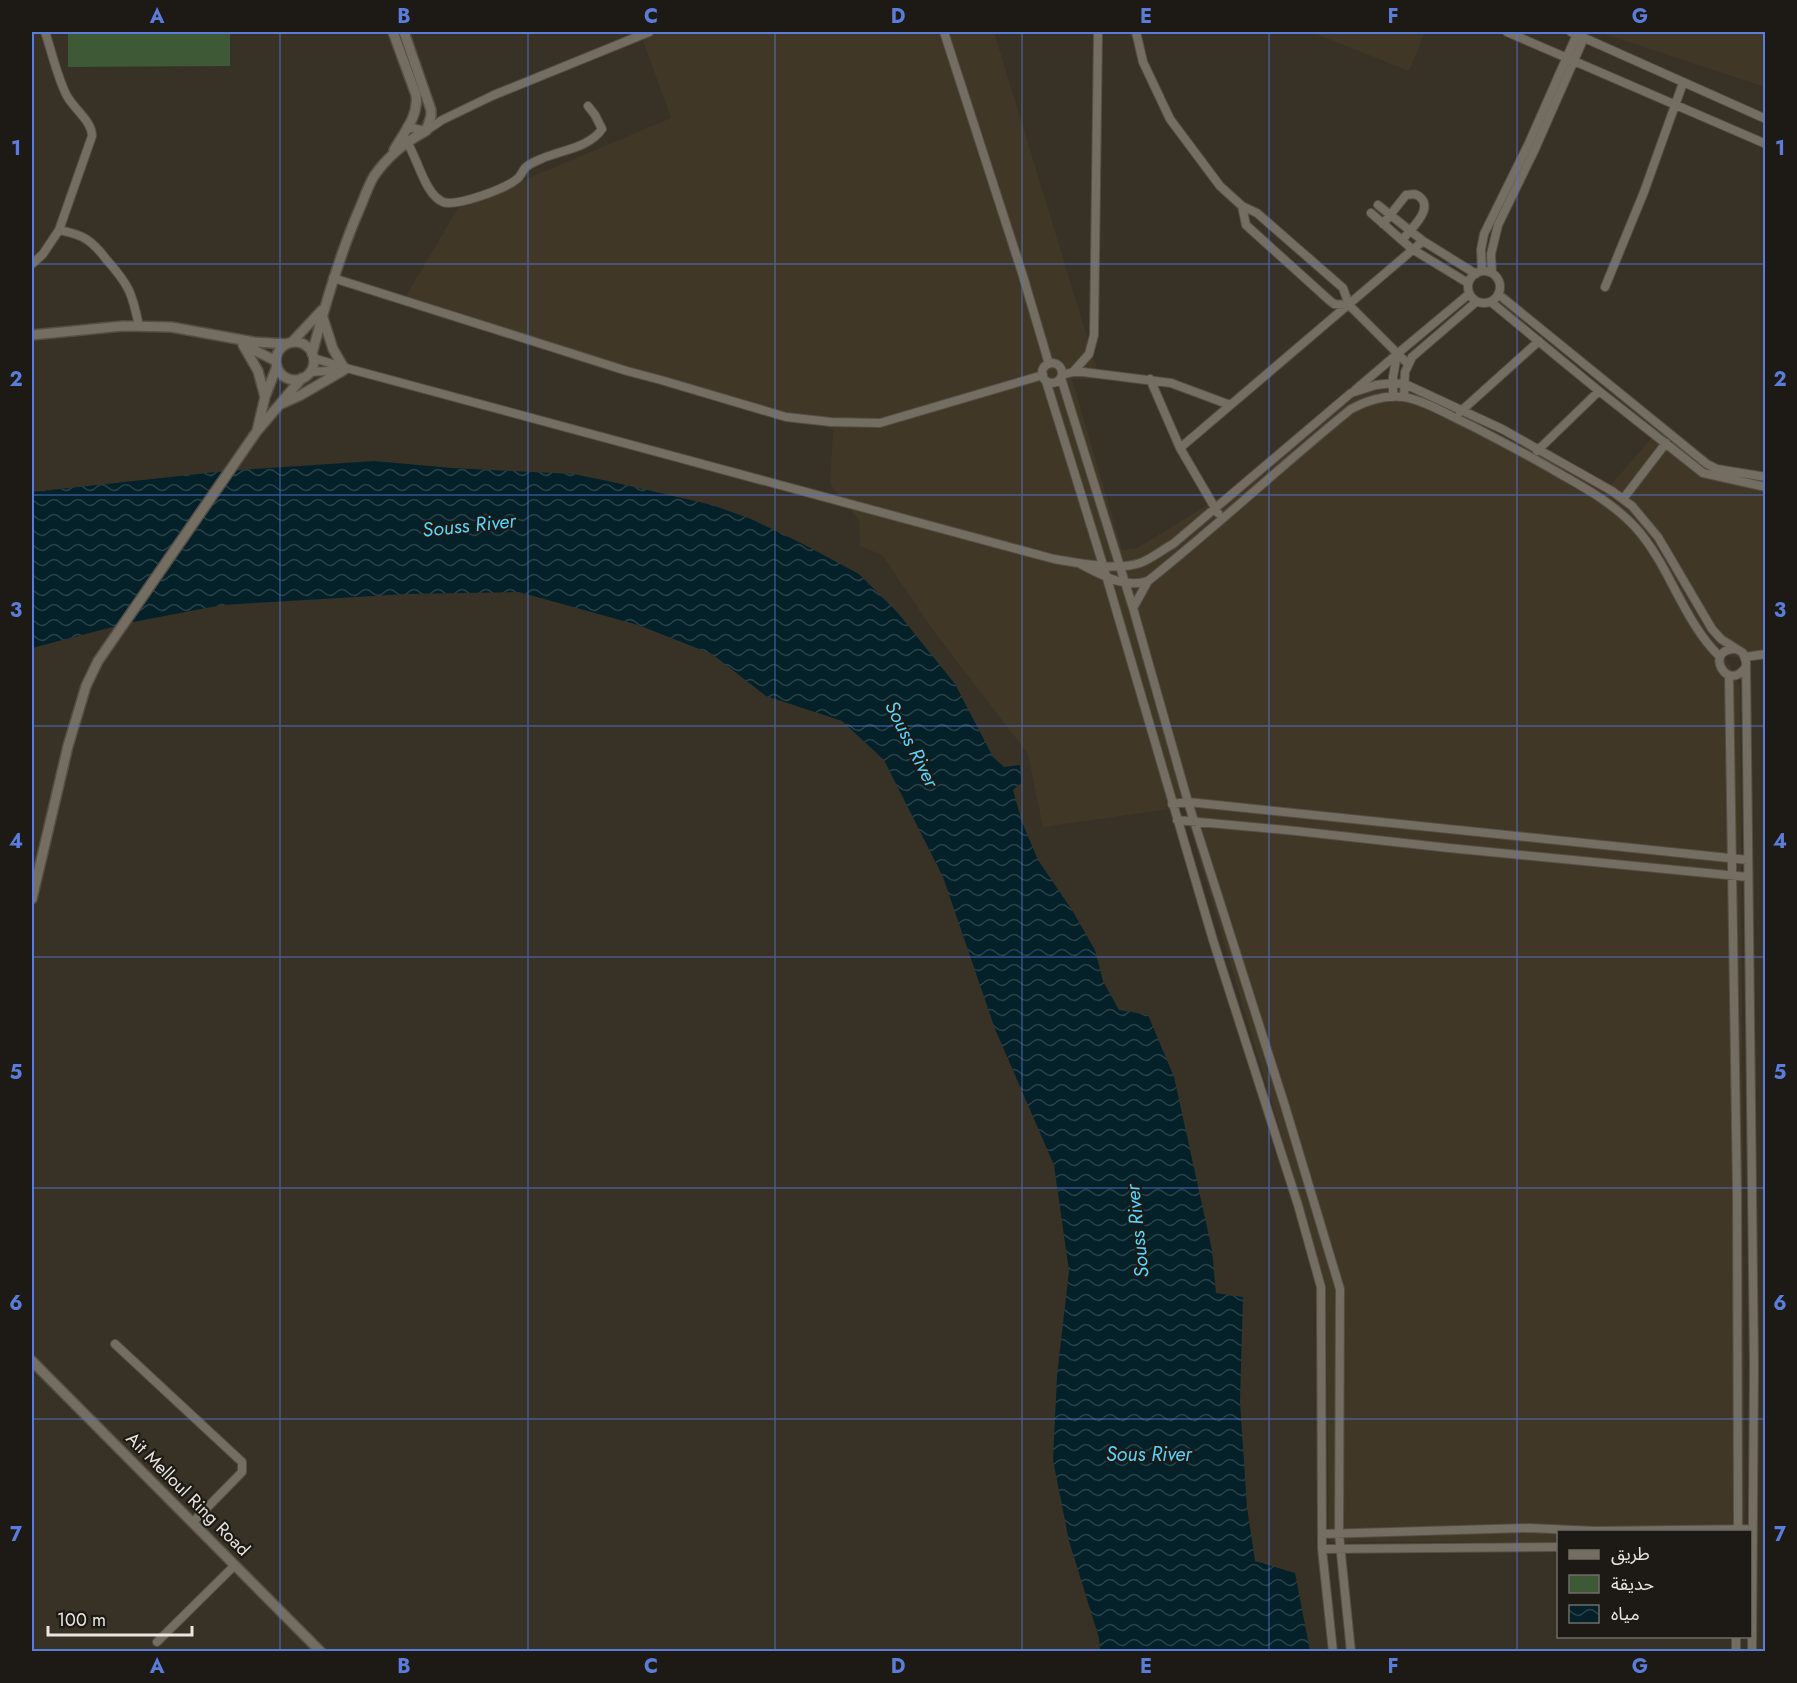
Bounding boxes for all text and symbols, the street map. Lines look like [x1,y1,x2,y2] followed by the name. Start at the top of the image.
[149,2,165,31] text: A
[397,2,411,31] text: B
[644,2,658,31] text: C
[891,2,905,31] text: D
[1140,2,1152,31] text: E
[1387,2,1399,31] text: F
[1632,2,1648,31] text: G
[11,134,21,163] text: 1
[1775,134,1785,163] text: 1
[9,365,23,394] text: 2
[1773,365,1787,394] text: 2
[421,506,519,545] water label: Souss River
[10,596,22,625] text: 3
[1774,596,1786,625] text: 3
[877,696,946,794] water label: Souss River
[9,827,23,856] text: 4
[1773,827,1787,856] text: 4
[10,1058,23,1087] text: 5
[1774,1058,1787,1087] text: 5
[1118,1181,1157,1279] water label: Souss River
[9,1289,23,1318] text: 6
[1773,1289,1787,1318] text: 6
[120,1426,256,1562] street label: Ait Melloul Ring Road
[1106,1440,1193,1469] water label: Sous River
[10,1520,23,1549] text: 7
[1774,1520,1787,1549] text: 7
[1557,1530,1752,1638] legend
[1611,1541,1650,1567] text: طريق
[1611,1571,1654,1597] text: حديقة
[48,1599,192,1637] scale bar
[1611,1601,1640,1627] text: مياه
[57,1607,106,1633] text: 100 m
[149,1652,165,1681] text: A
[397,1652,411,1681] text: B
[644,1652,658,1681] text: C
[891,1652,905,1681] text: D
[1140,1652,1152,1681] text: E
[1387,1652,1399,1681] text: F
[1632,1652,1648,1681] text: G

